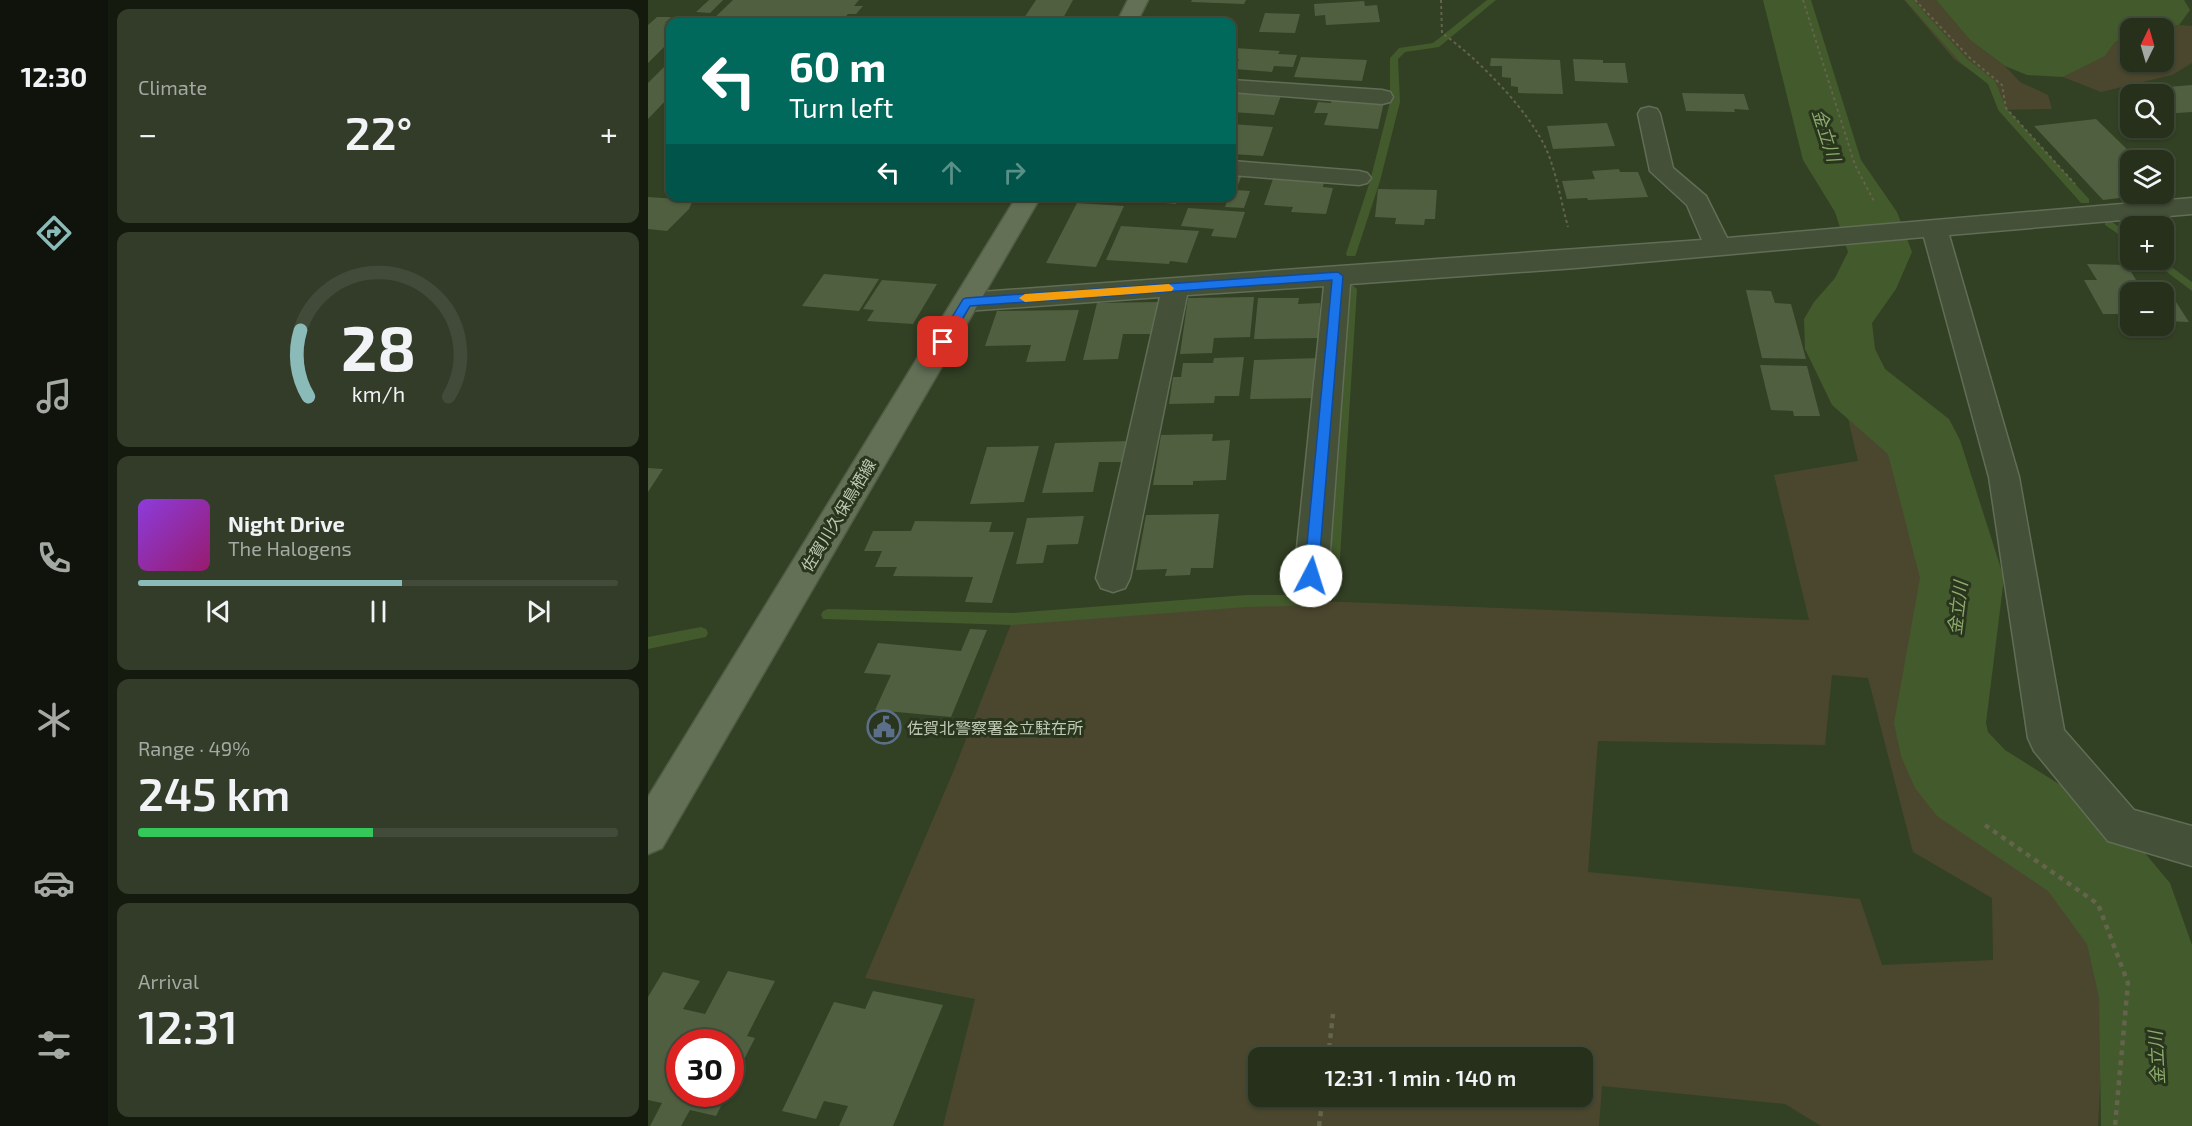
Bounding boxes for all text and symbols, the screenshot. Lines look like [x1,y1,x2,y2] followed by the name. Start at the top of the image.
[2120,18,2174,72] north arrow
[2120,18,2174,336] map controls
[789,40,886,90] text: 60 m
[690,42,768,120] icon: left
[21,60,87,92] text: 12:30
[138,75,207,99] text: Climate
[2120,84,2174,138] button: search
[789,91,893,123] text: Turn left
[345,105,412,159] text: 22°
[1808,106,1846,166] water label: 金立川
[138,113,157,153] text: −
[600,113,618,153] text: +
[2120,150,2174,204] button: layers
[872,156,905,189] icon: left
[935,156,968,189] icon: ahead
[998,156,1031,189] icon: right
[33,212,75,254] icon: directions
[2120,216,2174,270] button: +
[2120,282,2174,336] button: −
[340,309,416,384] text: 28
[917,316,968,367] pin
[926,325,959,358] icon: arrive
[33,375,75,417] icon: music
[351,381,405,406] text: km/h
[797,455,879,575] street label: 佐賀川久保鳥栖線
[228,510,345,536] text: Night Drive
[228,536,352,560] text: The Halogens
[33,537,75,579] icon: phone
[1279,544,1343,608] position arrow
[1943,578,1971,636] water label: 金立川
[202,595,235,628] icon: previous
[362,595,395,628] icon: pause
[522,595,555,628] icon: next
[33,699,75,741] icon: climate
[866,709,902,745] public building icon: 佐賀北警察署金立駐在所
[907,718,1083,737] place label: 佐賀北警察署金立駐在所
[138,736,250,760] text: Range · 49%
[138,766,290,820] text: 245 km
[33,862,75,904] icon: car
[138,969,199,993] text: Arrival
[138,999,238,1053] text: 12:31
[33,1024,75,1066] icon: filters
[2143,1028,2168,1086] water label: 金立川
[666,1029,744,1107] speed limit sign: 30
[1325,1064,1516,1090] text: 12:31 · 1 min · 140 m

